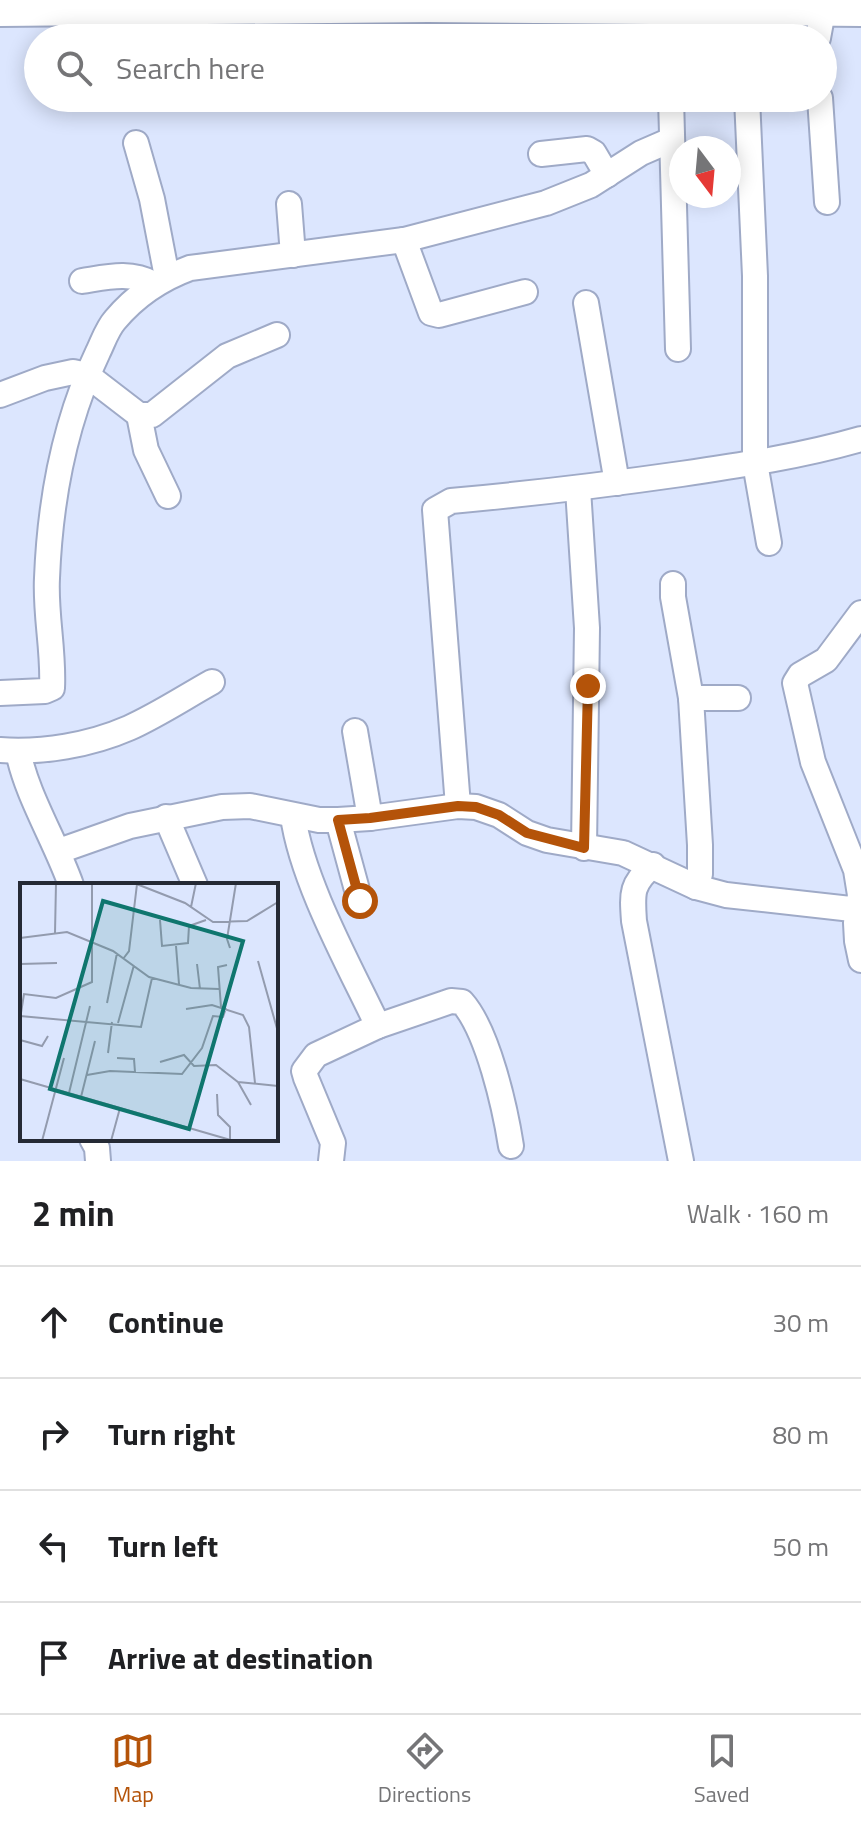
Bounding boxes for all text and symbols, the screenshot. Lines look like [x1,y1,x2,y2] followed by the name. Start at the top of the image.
[24,24,837,112] search box
[116,45,265,91] text: Search here
[52,46,96,90] icon: search
[669,136,741,208] north arrow
[570,668,606,704] route end
[20,883,278,1141] inset map
[342,883,378,919] route start
[32,1187,115,1239] text: 2 min
[687,1194,829,1233] text: Walk · 160 m
[108,1299,224,1345] text: Continue
[32,1300,76,1344] icon: ahead
[772,1303,829,1342] text: 30 m
[108,1411,236,1457] text: Turn right
[32,1412,76,1456] icon: right
[772,1415,829,1454] text: 80 m
[108,1523,218,1569] text: Turn left
[32,1524,76,1568] icon: left
[772,1527,829,1566] text: 50 m
[108,1635,373,1681] text: Arrive at destination
[32,1636,76,1680] icon: arrive
[111,1729,155,1811] tab: Map
[378,1729,471,1811] tab: Directions
[694,1729,750,1811] tab: Saved

